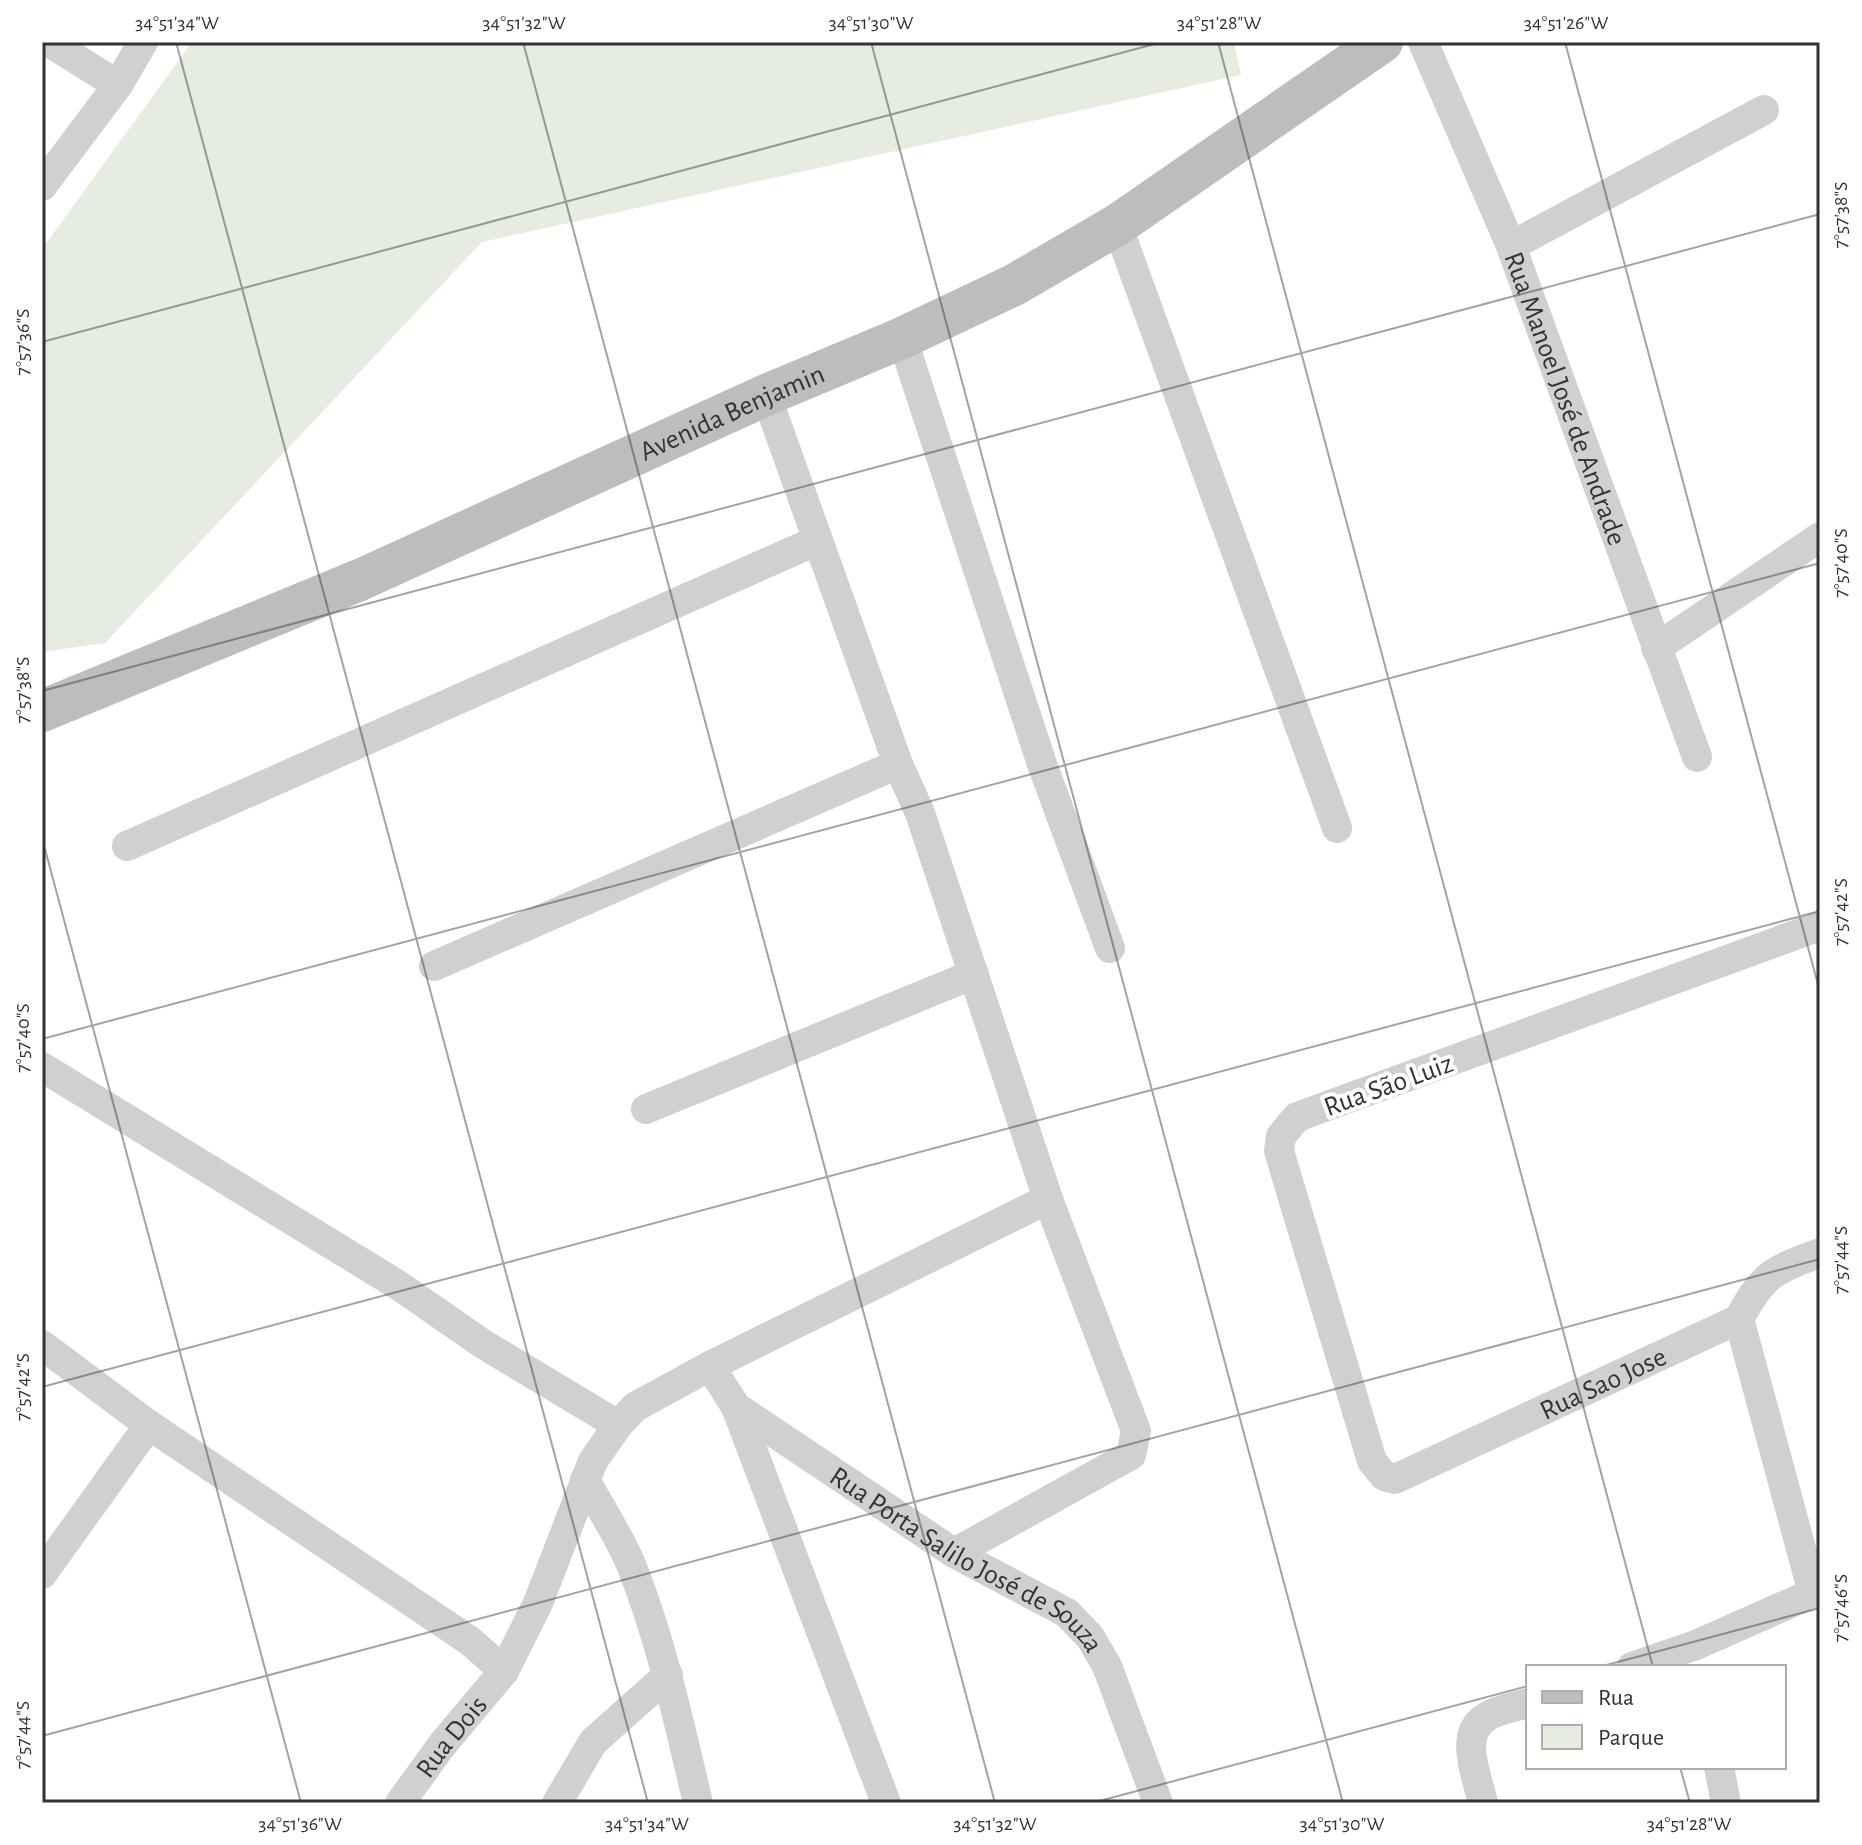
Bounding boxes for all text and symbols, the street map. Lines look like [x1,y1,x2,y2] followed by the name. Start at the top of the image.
[135,13,219,33] text: 34°51'34"W
[482,13,566,33] text: 34°51'32"W
[829,13,914,33] text: 34°51'30"W
[1177,13,1261,33] text: 34°51'28"W
[1524,13,1608,33] text: 34°51'26"W
[1831,182,1851,248] text: 7°57'38"S
[1498,248,1631,549] street label: Rua Manoel José de Andrade
[13,309,33,375] text: 7°57'36"S
[636,360,829,467] street label: Avenida Benjamin
[1831,528,1851,598] text: 7°57'40"S
[13,657,33,723] text: 7°57'38"S
[1831,878,1851,946] text: 7°57'42"S
[13,1003,33,1073] text: 7°57'40"S
[1320,1050,1457,1122] street label: Rua São Luiz
[1831,1226,1851,1294] text: 7°57'44"S
[1536,1343,1671,1426] street label: Rua Sao Jose
[13,1353,33,1421] text: 7°57'42"S
[824,1462,1108,1658] street label: Rua Porta Salilo José de Souza
[1831,1574,1851,1642] text: 7°57'46"S
[1526,1665,1786,1769] legend
[1598,1686,1634,1710] text: Rua
[411,1691,493,1783] street label: Rua Dois
[13,1701,33,1769] text: 7°57'44"S
[1598,1726,1664,1750] text: Parque
[258,1814,342,1834] text: 34°51'36"W
[605,1814,689,1834] text: 34°51'34"W
[953,1814,1037,1834] text: 34°51'32"W
[1300,1814,1385,1834] text: 34°51'30"W
[1647,1814,1731,1834] text: 34°51'28"W

